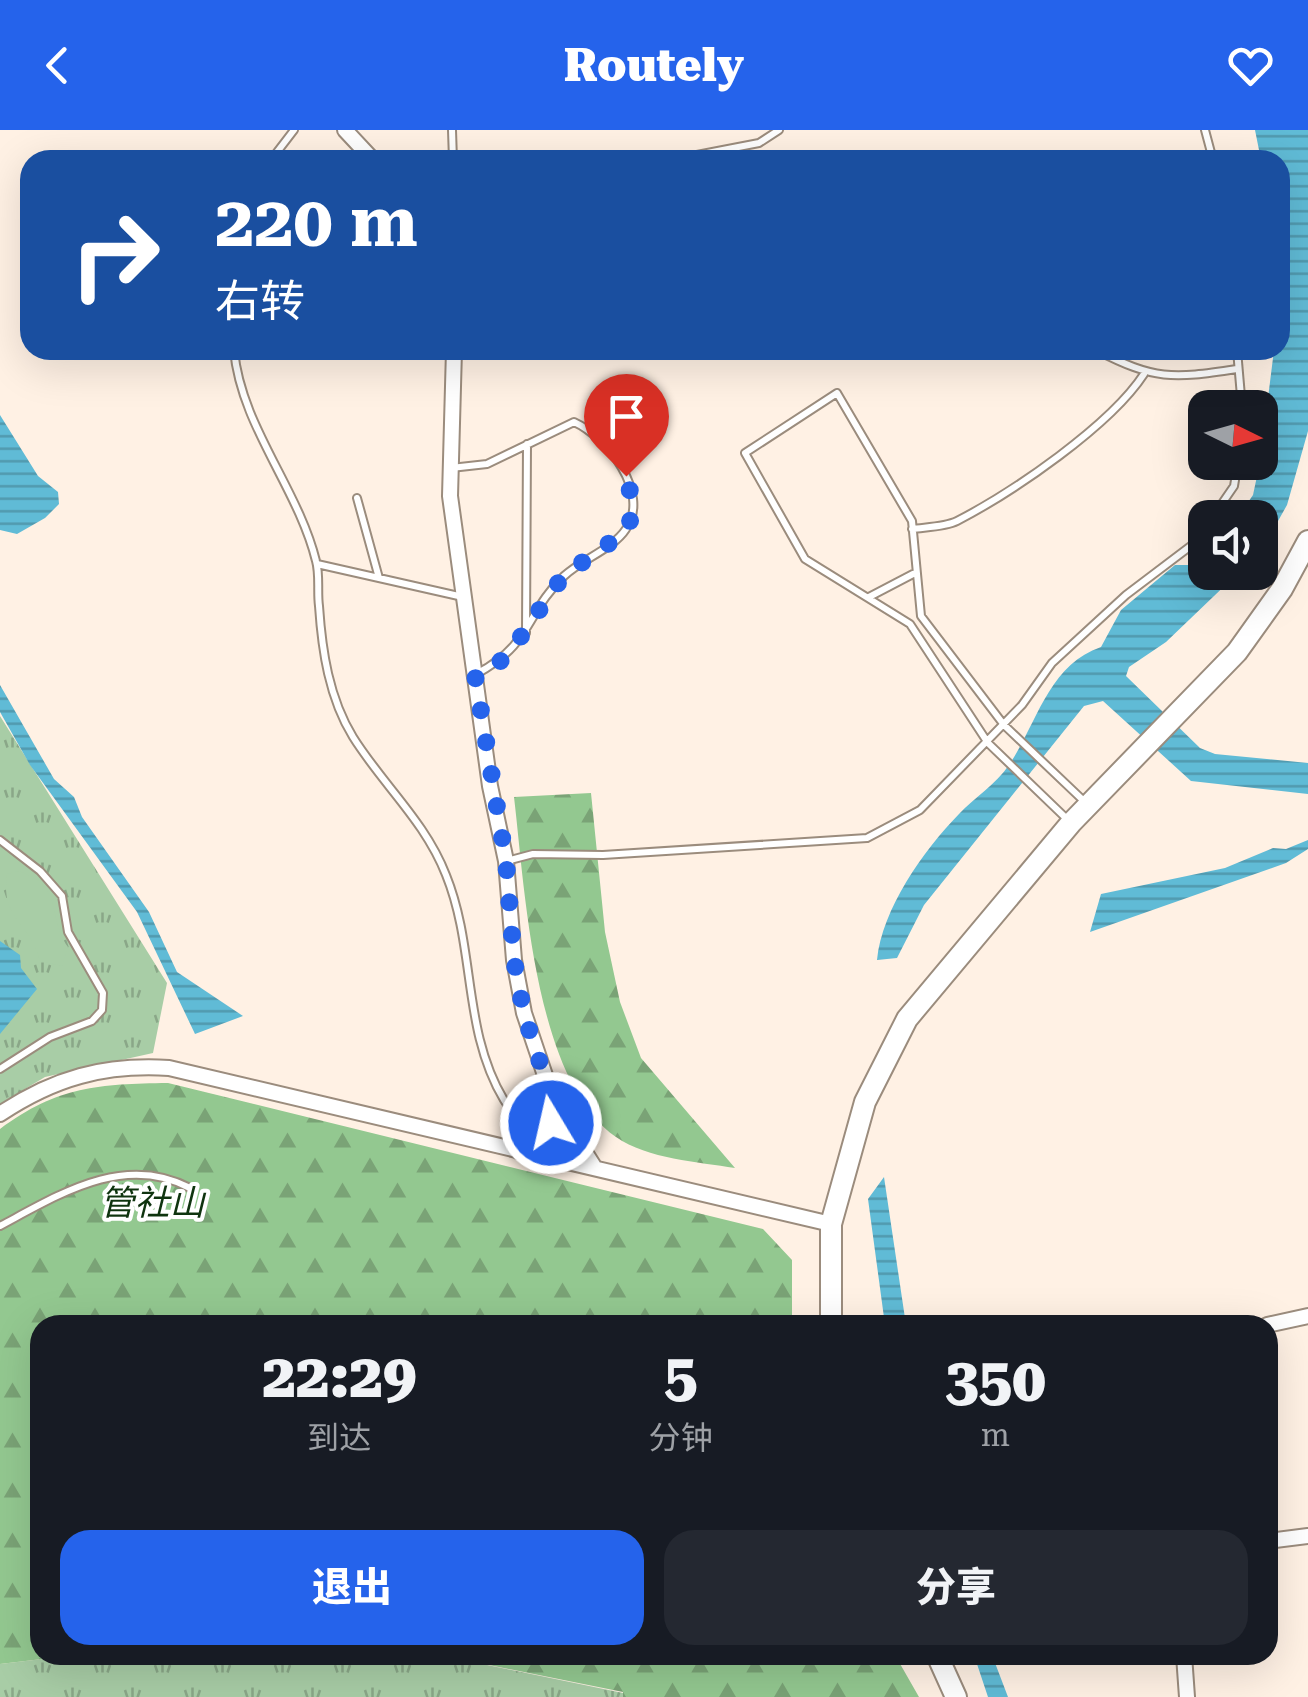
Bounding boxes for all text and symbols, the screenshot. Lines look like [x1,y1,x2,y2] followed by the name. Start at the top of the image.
[30,38,85,93] icon: back
[1223,38,1278,93] icon: heart
[564,39,744,92] text: Routely
[215,181,418,263] text: 220 m
[50,190,180,320] icon: right
[215,275,305,328] text: 右转
[584,374,669,477] pin
[599,389,654,444] icon: arrive
[1188,390,1278,480] north arrow
[1188,390,1278,590] map controls
[1188,500,1278,590] button: sound
[499,1071,603,1175] position arrow
[99,1183,206,1224] park label: 管社山
[262,1341,417,1412] text: 22:29
[664,1341,698,1412] text: 5
[945,1345,1046,1416] text: 350
[981,1416,1010,1454] text: m
[307,1419,371,1457] text: 到达
[649,1419,713,1457] text: 分钟
[60,1530,644,1645] button: 退出
[664,1530,1248,1645] button: 分享

